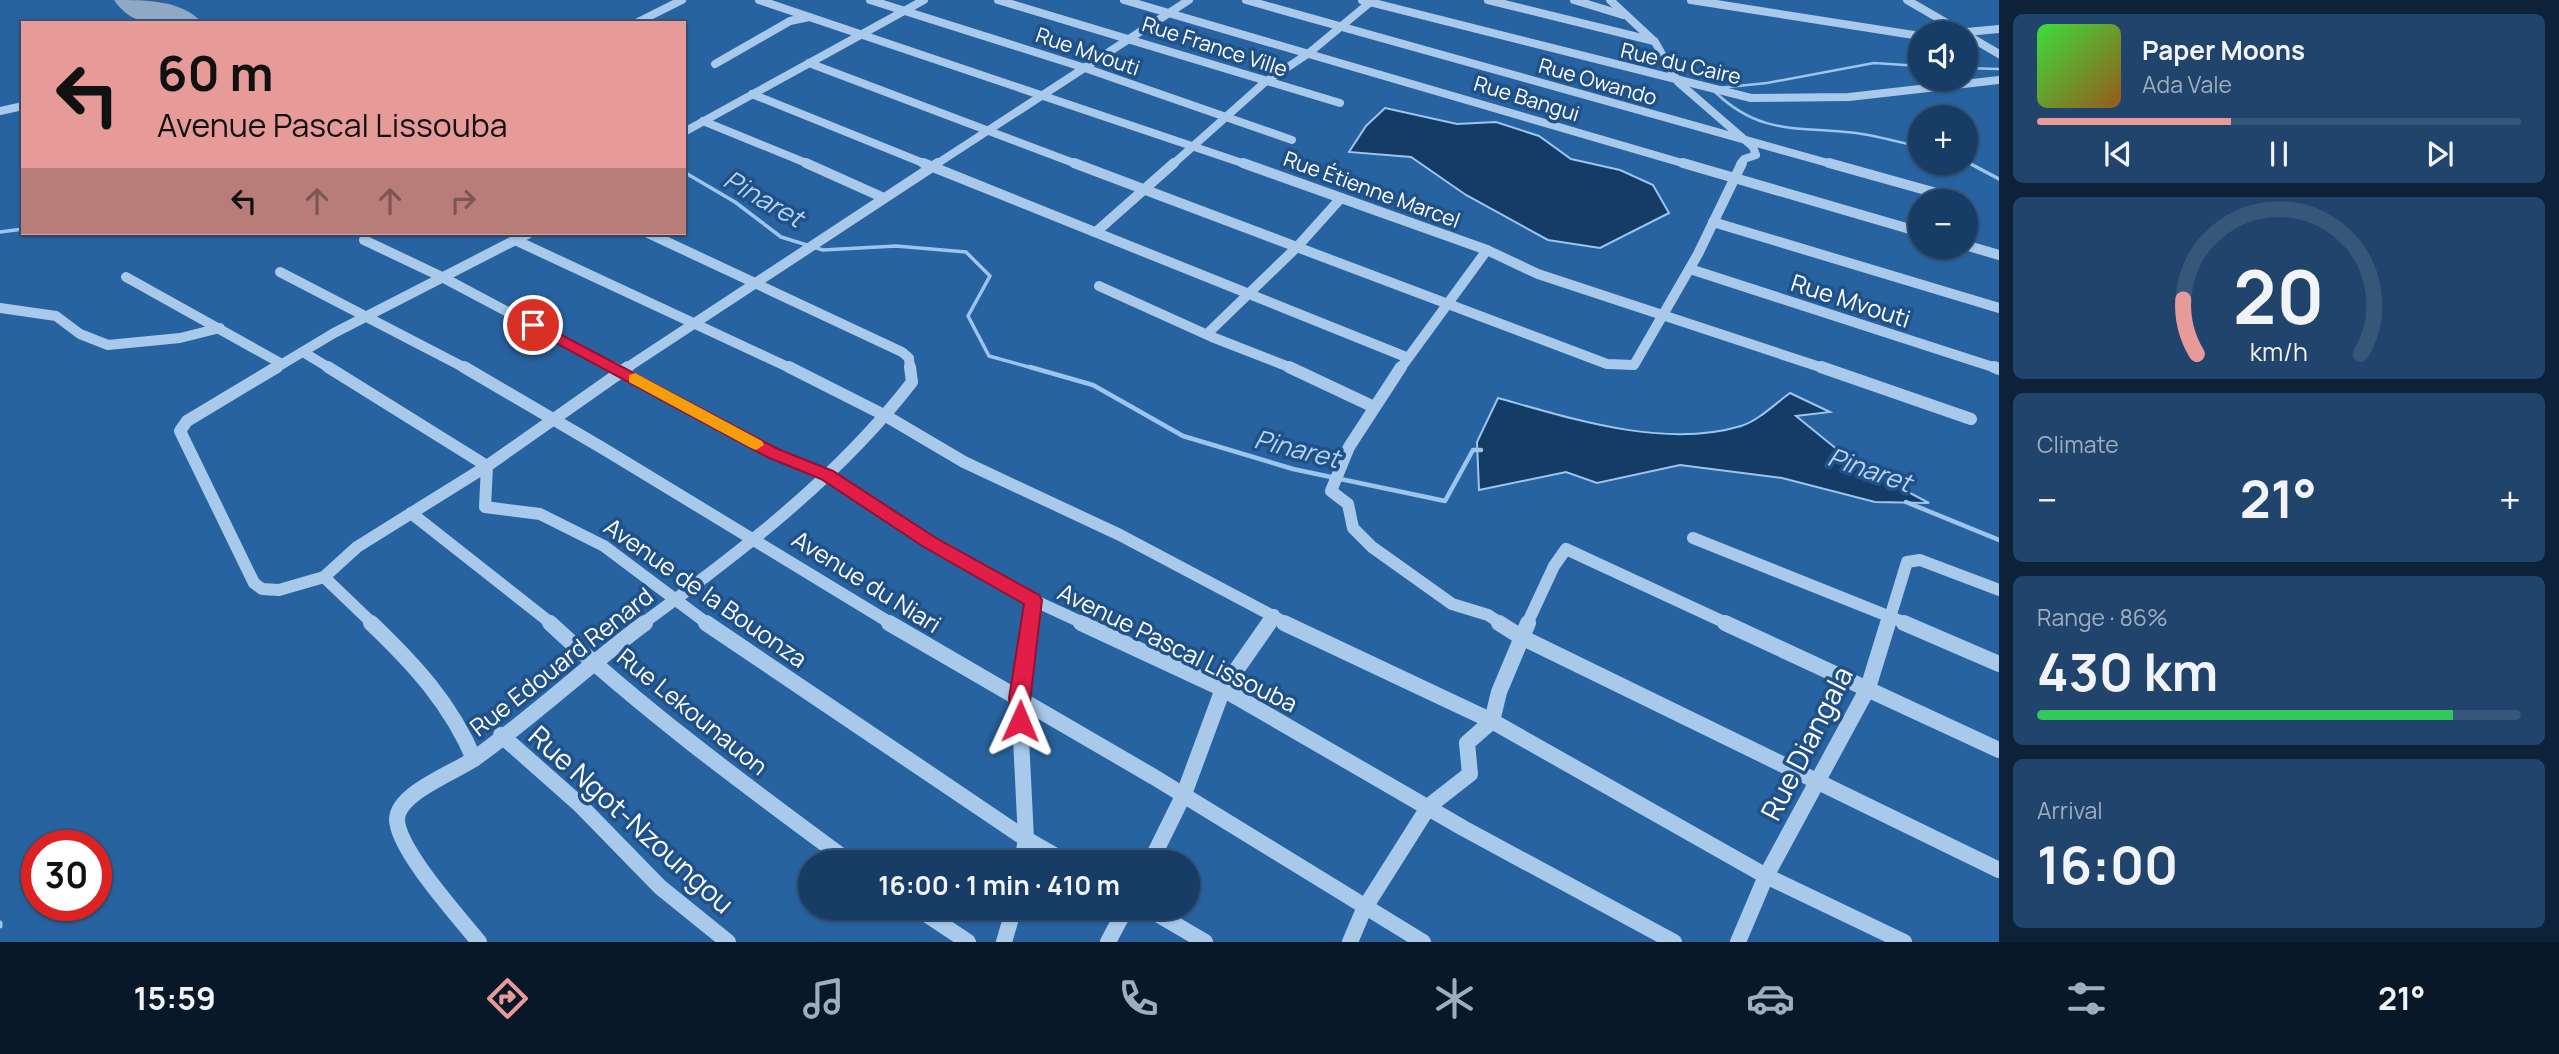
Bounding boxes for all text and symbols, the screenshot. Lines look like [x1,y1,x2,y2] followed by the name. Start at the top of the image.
[1139,9,1291,83] street label: Rue France Ville
[1032,20,1144,82] street label: Rue Mvouti
[1908,21,1978,259] map controls
[1908,21,1978,91] button: sound
[2142,32,2305,68] text: Paper Moons
[1618,36,1744,90] street label: Rue du Caire
[157,39,274,106] text: 60 m
[42,49,133,140] icon: left
[1536,51,1660,111] street label: Rue Owando
[2142,68,2232,100] text: Ada Vale
[1471,69,1583,127] street label: Rue Bangui
[157,103,507,147] text: Avenue Pascal Lissouba
[1908,105,1978,175] button: +
[2099,135,2137,173] icon: previous
[2260,135,2298,173] icon: pause
[2421,135,2459,173] icon: next
[1280,144,1464,234] street label: Rue Étienne Marcel
[718,161,813,236] water label: Pinaret
[225,182,263,220] icon: left
[298,182,336,220] icon: ahead
[371,182,409,220] icon: ahead
[444,182,482,220] icon: right
[1908,189,1978,259] button: −
[2233,246,2325,346] text: 20
[1787,265,1915,335] street label: Rue Mvouti
[503,295,563,355] pin
[514,306,552,344] icon: arrive
[2250,334,2308,369] text: km/h
[1251,420,1346,477] water label: Pinaret
[2037,428,2119,460] text: Climate
[1823,438,1919,501] water label: Pinaret
[2240,463,2317,534] text: 21°
[2037,473,2058,525] text: −
[2499,473,2521,525] text: +
[598,509,814,675] street label: Avenue de la Bouonza
[786,522,948,640] street label: Avenue du Niari
[1053,575,1303,719] street label: Avenue Pascal Lissouba
[462,579,660,743] street label: Rue Edouard Renard
[2037,601,2168,633] text: Range · 86%
[2037,636,2218,707] text: 430 km
[611,640,775,782] street label: Rue Lekounauon
[1751,660,1861,826] street label: Rue Diangala
[983,684,1057,758] position arrow
[521,717,743,921] street label: Rue Ngot-Nzoungou
[2037,794,2103,826] text: Arrival
[2037,829,2178,900] text: 16:00
[21,830,112,921] speed limit sign: 30
[878,867,1120,903] text: 16:00 · 1 min · 410 m
[483,974,532,1023] icon: directions
[799,974,848,1023] icon: music
[1114,974,1163,1023] icon: phone
[1430,974,1479,1023] icon: climate
[1746,974,1795,1023] icon: car
[2062,974,2111,1023] icon: filters
[133,976,216,1020] text: 15:59
[2378,976,2426,1020] text: 21°

